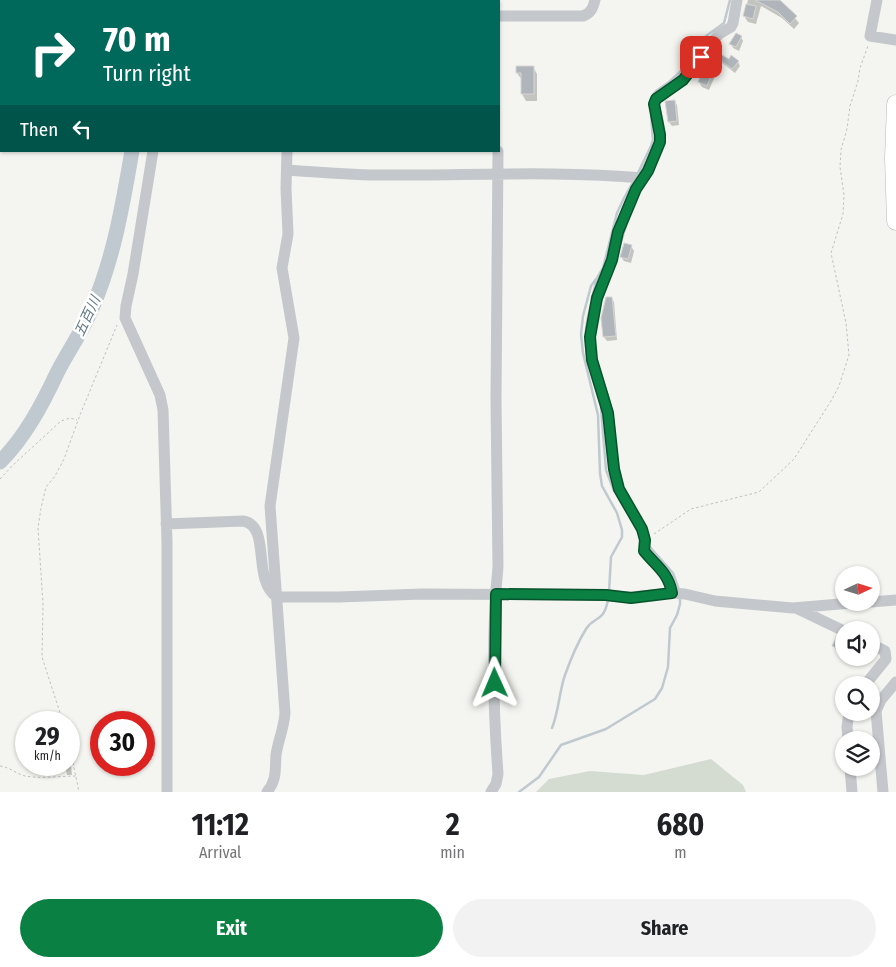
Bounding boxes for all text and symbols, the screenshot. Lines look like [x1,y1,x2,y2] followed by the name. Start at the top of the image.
[103,18,171,60] text: 70 m
[20,20,85,85] icon: right
[680,36,722,78] pin
[687,43,715,71] icon: arrive
[103,60,191,87] text: Turn right
[68,115,96,143] icon: left
[20,118,58,141] text: Then
[71,292,105,339] water label: 五百川
[835,566,880,611] north arrow
[835,566,880,776] map controls
[835,621,880,666] button: sound
[468,656,520,708] position arrow
[835,676,880,721] button: search
[90,711,155,776] speed limit sign: 30
[35,722,60,752] text: 29
[835,731,880,776] button: layers
[34,749,61,763] text: km/h
[192,807,249,843] text: 11:12
[446,807,460,843] text: 2
[657,807,704,843] text: 680
[199,843,241,862] text: Arrival
[440,843,465,862] text: min
[674,843,687,862] text: m
[20,899,443,957] button: Exit
[453,899,876,957] button: Share

